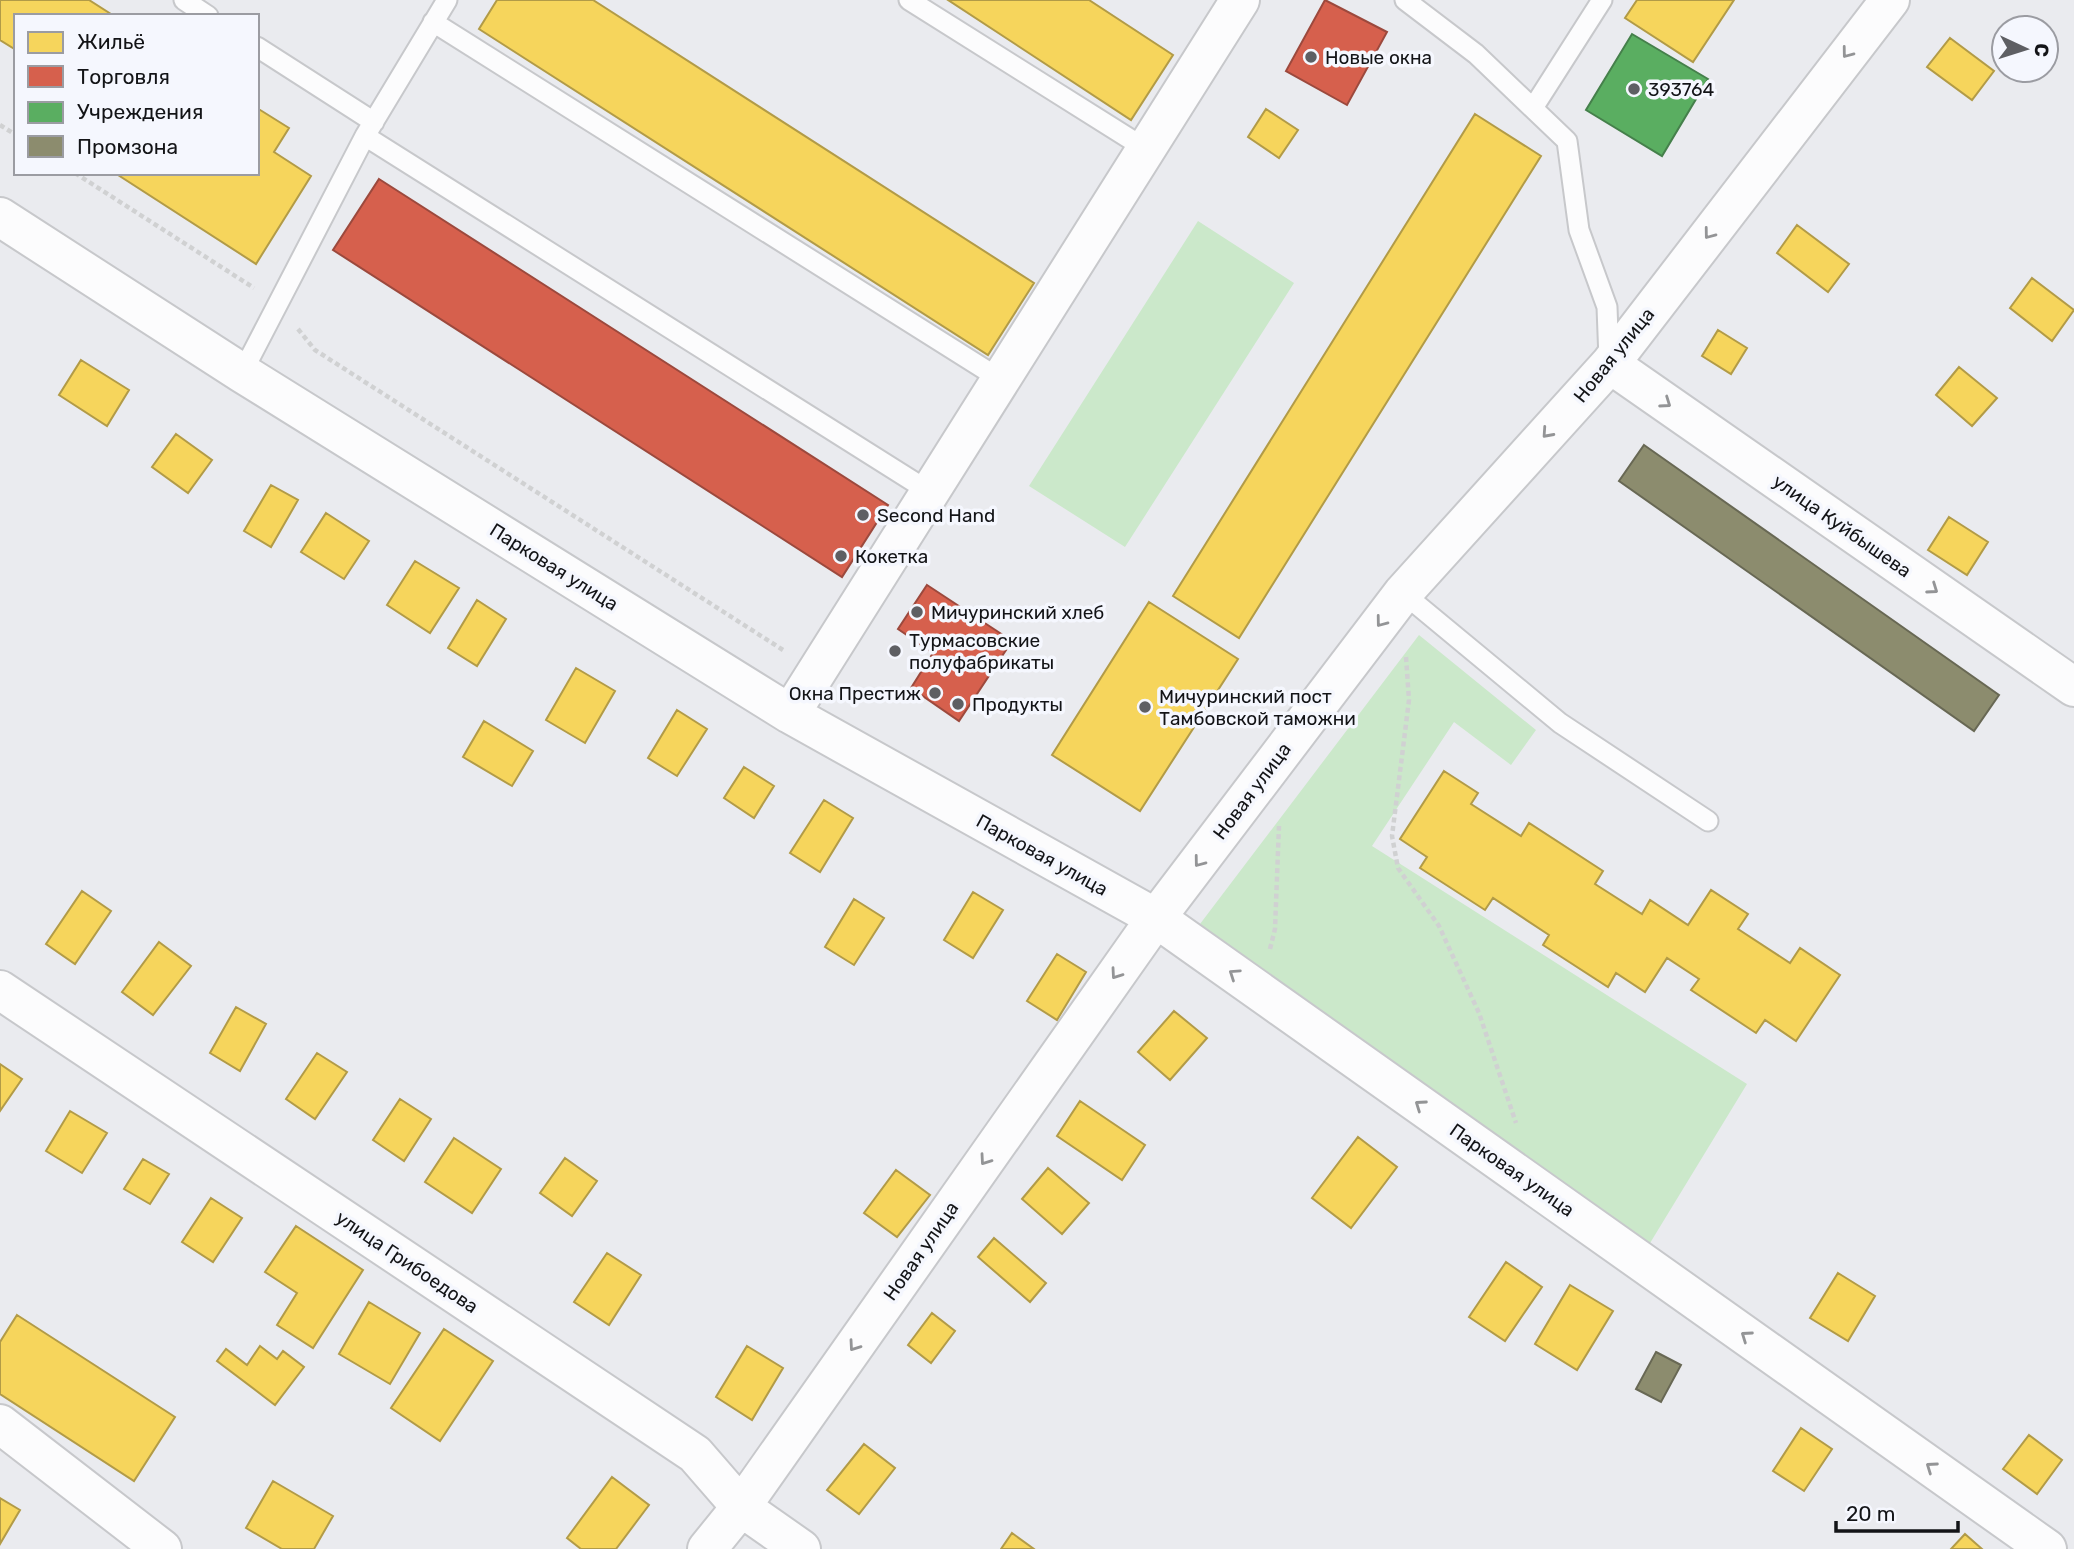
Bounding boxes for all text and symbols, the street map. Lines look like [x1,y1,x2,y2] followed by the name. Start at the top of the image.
[14,14,259,175] legend
[1990,14,2060,84] north arrow
[77,29,145,54] text: Жильё
[2030,43,2053,58] text: С
[1842,45,1855,58] one-way arrow
[1325,46,1432,69] place label: Новые окна
[1303,49,1319,65] marker: Новые окна
[77,64,170,89] text: Торговля
[1648,78,1714,101] place label: 393764
[1626,81,1642,97] marker: 393764
[77,99,203,124] text: Учреждения
[77,134,178,159] text: Промзона
[1705,226,1717,239] one-way arrow
[1569,303,1659,407] street label: Новая улица
[1658,395,1671,407] one-way arrow
[1543,425,1556,438] one-way arrow
[1768,470,1916,582] street label: улица Куйбышева
[877,504,995,527] place label: Second Hand
[855,507,871,523] marker: Second Hand
[486,518,622,616] street label: Парковая улица
[855,545,928,568] place label: Кокетка
[833,548,849,564] marker: Кокетка
[1925,581,1938,593] one-way arrow
[931,601,1104,624] place label: Мичуринский хлеб
[909,604,925,620] marker: Мичуринский хлеб
[1376,614,1389,627] one-way arrow
[909,629,1054,674] place label: Турмасовские полуфабрикаты
[887,643,903,659] marker: Турмасовские полуфабрикаты
[789,682,921,705] place label: Окна Престиж
[927,685,943,701] marker: Окна Престиж
[1159,685,1356,730] place label: Мичуринский пост Тамбовской таможни
[972,693,1063,716] place label: Продукты
[950,696,966,712] marker: Продукты
[1137,699,1153,715] marker: Мичуринский пост Тамбовской таможни
[1208,738,1296,844] street label: Новая улица
[972,809,1112,901] street label: Парковая улица
[1194,854,1207,866] one-way arrow
[1112,966,1125,979] one-way arrow
[1229,970,1242,982] one-way arrow
[1415,1101,1428,1113] one-way arrow
[1445,1118,1579,1222] street label: Парковая улица
[981,1152,994,1165] one-way arrow
[879,1197,963,1305] street label: Новая улица
[332,1206,482,1318] street label: улица Грибоедова
[1741,1331,1754,1344] one-way arrow
[850,1338,862,1351] one-way arrow
[1926,1463,1939,1475] one-way arrow
[1836,1490,1958,1534] scale bar
[1846,1501,1895,1526] text: 20 m

